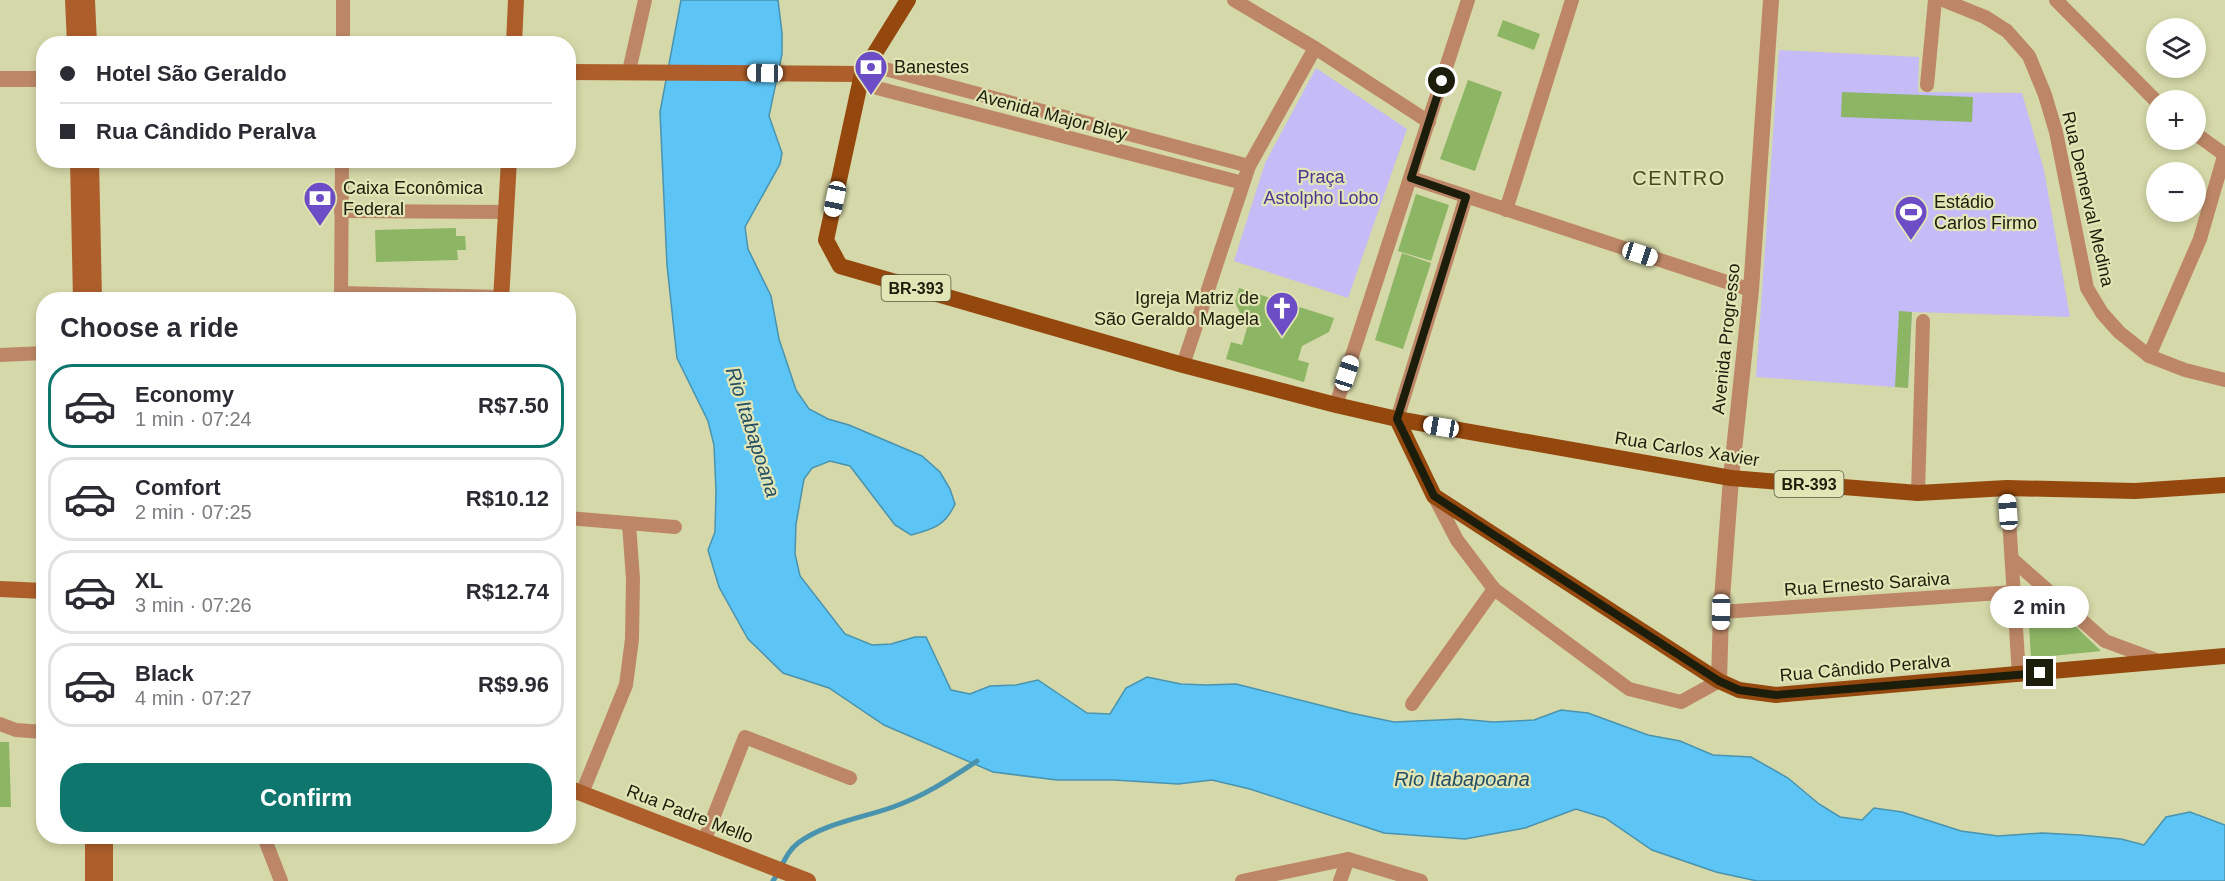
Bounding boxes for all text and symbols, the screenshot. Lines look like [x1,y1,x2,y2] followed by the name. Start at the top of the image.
[2146,18,2206,222] map controls
[2146,18,2206,78] button: layers
[853,49,889,96] bank icon: Banestes
[894,57,969,77] place label: Banestes
[96,61,287,86] text: Hotel São Geraldo
[747,64,783,82] car
[1428,67,1455,94] route start
[975,85,1129,145] street label: Avenida Major Bley
[2146,90,2206,150] button: +
[2058,110,2118,289] street label: Rua Demerval Medina
[96,119,316,144] text: Rua Cândido Peralva
[2146,162,2206,222] button: −
[1263,167,1379,208] park label: Praça Astolpho Lobo
[1632,167,1726,189] district label: CENTRO
[343,178,484,219] place label: Caixa Econômica Federal
[302,180,338,227] bank icon: Caixa Econômica Federal
[822,180,848,218] car
[1934,192,2037,233] place label: Estádio Carlos Firmo
[1893,194,1929,241] sports icon: Estádio Carlos Firmo
[1620,240,1660,268] car
[1708,262,1744,416] street label: Avenida Progresso
[882,275,950,301] road number: BR-393
[1094,288,1260,329] place label: Igreja Matriz de São Geraldo Magela
[1264,290,1300,337] church icon: Igreja Matriz de São Geraldo Magela
[60,313,239,343] text: Choose a ride
[1333,353,1361,393] car
[722,364,784,500] water label: Rio Itabapoana
[63,379,117,433] icon: car
[135,382,234,407] text: Economy
[478,393,549,418] text: R$7.50
[135,408,252,430] text: 1 min · 07:24
[1422,415,1460,439] car
[1613,428,1761,470] street label: Rua Carlos Xavier
[1774,471,1844,497] road number: BR-393
[63,472,117,526] icon: car
[135,475,221,500] text: Comfort
[466,486,549,511] text: R$10.12
[1998,493,2018,531] car
[135,501,252,523] text: 2 min · 07:25
[63,565,117,619] icon: car
[135,568,163,593] text: XL
[1783,568,1952,600] street label: Rua Ernesto Saraiva
[466,579,549,604] text: R$12.74
[1990,586,2090,628] callout: 2 min
[135,594,252,616] text: 3 min · 07:26
[1712,594,1730,630] car
[2013,596,2066,618] text: 2 min
[1779,650,1952,685] street label: Rua Cândido Peralva
[63,658,117,712] icon: car
[2026,659,2053,686] route end
[135,661,194,686] text: Black
[478,672,549,697] text: R$9.96
[135,687,252,709] text: 4 min · 07:27
[60,763,552,832] button: Confirm
[1394,768,1530,790] water label: Rio Itabapoana
[624,781,756,847] street label: Rua Padre Mello

